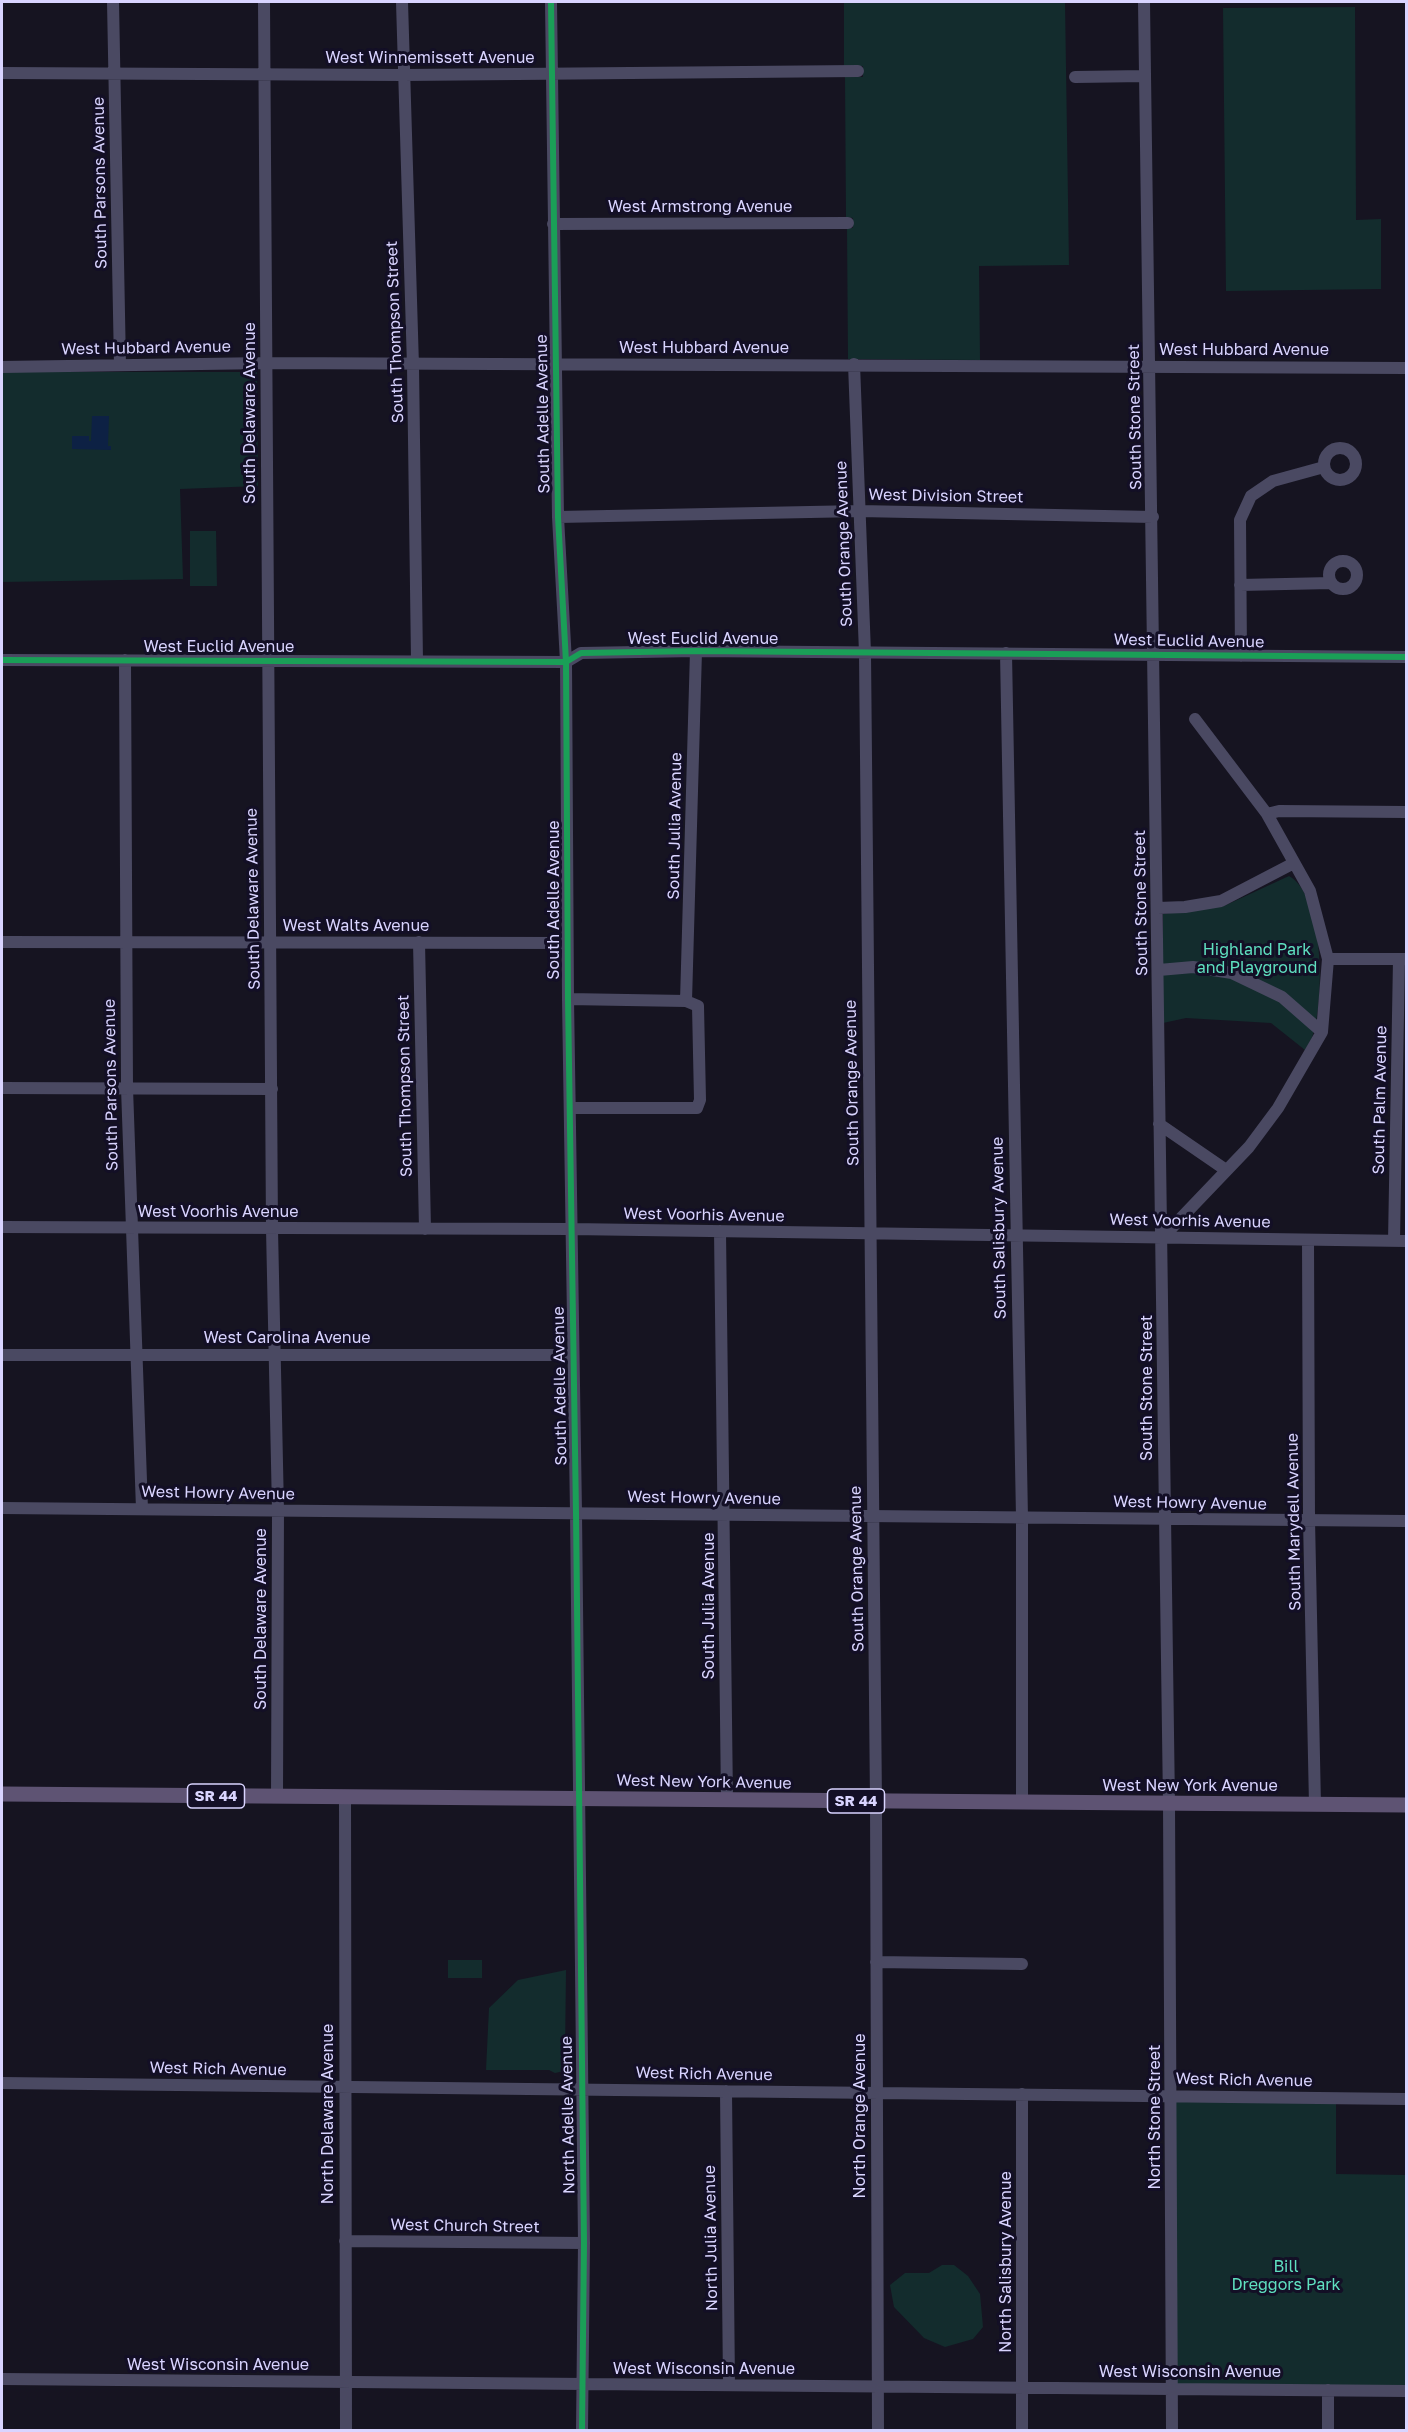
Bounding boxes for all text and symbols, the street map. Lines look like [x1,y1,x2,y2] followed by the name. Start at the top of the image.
[325,48,535,68] street label: West Winnemissett Avenue
[89,97,111,269] street label: South Parsons Avenue
[608,197,792,217] street label: West Armstrong Avenue
[382,241,408,423] street label: South Thompson Street
[240,322,260,504] street label: South Delaware Avenue
[532,334,554,494] street label: South Adelle Avenue
[61,337,231,359] street label: West Hubbard Avenue
[619,338,789,358] street label: West Hubbard Avenue
[1159,340,1329,360] street label: West Hubbard Avenue
[1124,344,1146,490] street label: South Stone Street
[832,461,856,627] street label: South Orange Avenue
[868,485,1024,507] street label: West Division Street
[628,629,778,649] street label: West Euclid Avenue
[1113,630,1265,652] street label: West Euclid Avenue
[144,637,294,657] street label: West Euclid Avenue
[664,752,686,900] street label: South Julia Avenue
[242,808,264,990] street label: South Delaware Avenue
[544,820,564,980] street label: South Adelle Avenue
[1130,830,1152,976] street label: South Stone Street
[283,916,429,936] street label: West Walts Avenue
[1197,940,1317,978] park label: Highland Park and Playground
[394,995,416,1177] street label: South Thompson Street
[100,999,122,1171] street label: South Parsons Avenue
[841,1000,863,1166] street label: South Orange Avenue
[1369,1025,1391,1175] street label: South Palm Avenue
[988,1137,1010,1319] street label: South Salisbury Avenue
[137,1202,299,1222] street label: West Voorhis Avenue
[623,1204,785,1226] street label: West Voorhis Avenue
[1109,1210,1271,1232] street label: West Voorhis Avenue
[549,1306,571,1466] street label: South Adelle Avenue
[1137,1315,1157,1461] street label: South Stone Street
[203,1328,371,1348] street label: West Carolina Avenue
[1283,1433,1305,1611] street label: South Marydell Avenue
[141,1482,295,1504] street label: West Howry Avenue
[846,1486,868,1652] street label: South Orange Avenue
[627,1487,781,1509] street label: West Howry Avenue
[1113,1492,1267,1514] street label: West Howry Avenue
[251,1528,271,1710] street label: South Delaware Avenue
[699,1532,719,1680] street label: South Julia Avenue
[616,1771,792,1793] street label: West New York Avenue
[1102,1776,1278,1796] street label: West New York Avenue
[188,1784,244,1808] road number: SR 44
[828,1789,884,1813] road number: SR 44
[318,2024,338,2204] street label: North Delaware Avenue
[850,2034,870,2198] street label: North Orange Avenue
[557,2036,579,2194] street label: North Adelle Avenue
[1145,2045,1165,2189] street label: North Stone Street
[149,2058,287,2080] street label: West Rich Avenue
[635,2063,773,2085] street label: West Rich Avenue
[1175,2069,1313,2091] street label: West Rich Avenue
[700,2165,722,2311] street label: North Julia Avenue
[996,2171,1016,2353] street label: North Salisbury Avenue
[390,2215,540,2237] street label: West Church Street
[1231,2257,1341,2295] park label: Bill Dreggors Park
[127,2355,309,2375] street label: West Wisconsin Avenue
[613,2359,795,2379] street label: West Wisconsin Avenue
[1099,2362,1281,2382] street label: West Wisconsin Avenue

